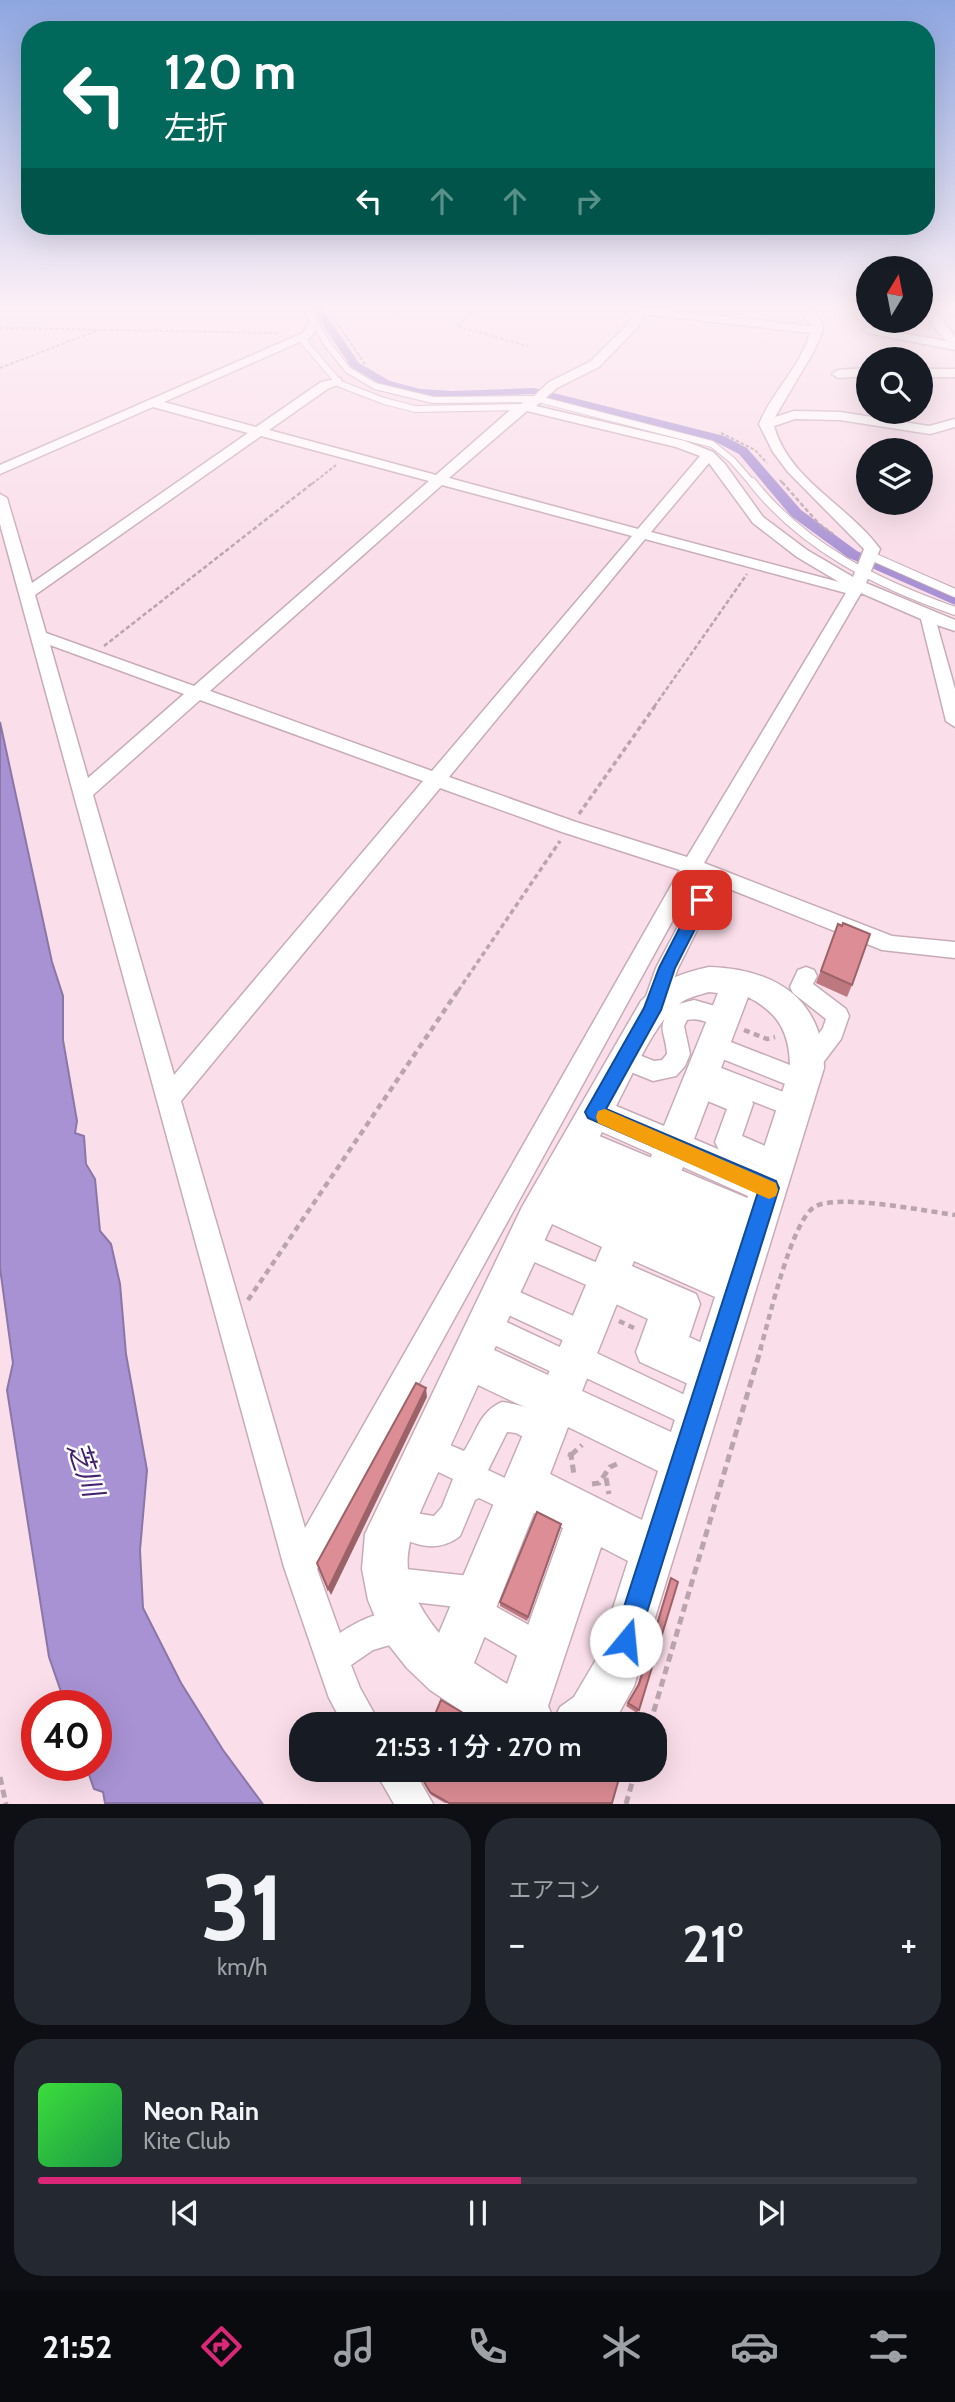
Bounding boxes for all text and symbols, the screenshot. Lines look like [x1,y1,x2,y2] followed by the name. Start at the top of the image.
[164,42,296,101] text: 120 m
[49,49,140,140] icon: left
[164,108,228,147] text: 左折
[350,182,388,220] icon: left
[423,182,461,220] icon: ahead
[496,182,534,220] icon: ahead
[569,182,607,220] icon: right
[856,256,933,332] north arrow
[856,256,933,515] map controls
[856,347,933,424] button: search
[856,438,933,515] button: layers
[672,870,732,930] pin
[683,881,721,919] icon: arrive
[61,1437,112,1504] water label: 芝川
[589,1604,663,1678] position arrow
[21,1690,112,1781] speed limit sign: 40
[375,1731,581,1763] text: 21:53 · 1 分 · 270 m
[201,1852,284,1963] text: 31
[509,1876,601,1904] text: エアコン
[682,1912,743,1975] text: 21°
[509,1920,525,1967] text: −
[900,1920,917,1967] text: +
[217,1953,267,1981] text: km/h
[143,2095,259,2127] text: Neon Rain
[143,2127,230,2155] text: Kite Club
[166,2194,204,2232] icon: previous
[459,2194,497,2232] icon: pause
[752,2194,790,2232] icon: next
[197,2322,246,2371] icon: directions
[330,2322,379,2371] icon: music
[463,2322,512,2371] icon: phone
[597,2322,646,2371] icon: climate
[730,2322,779,2371] icon: car
[864,2322,913,2371] icon: filters
[42,2327,112,2366] text: 21:52

